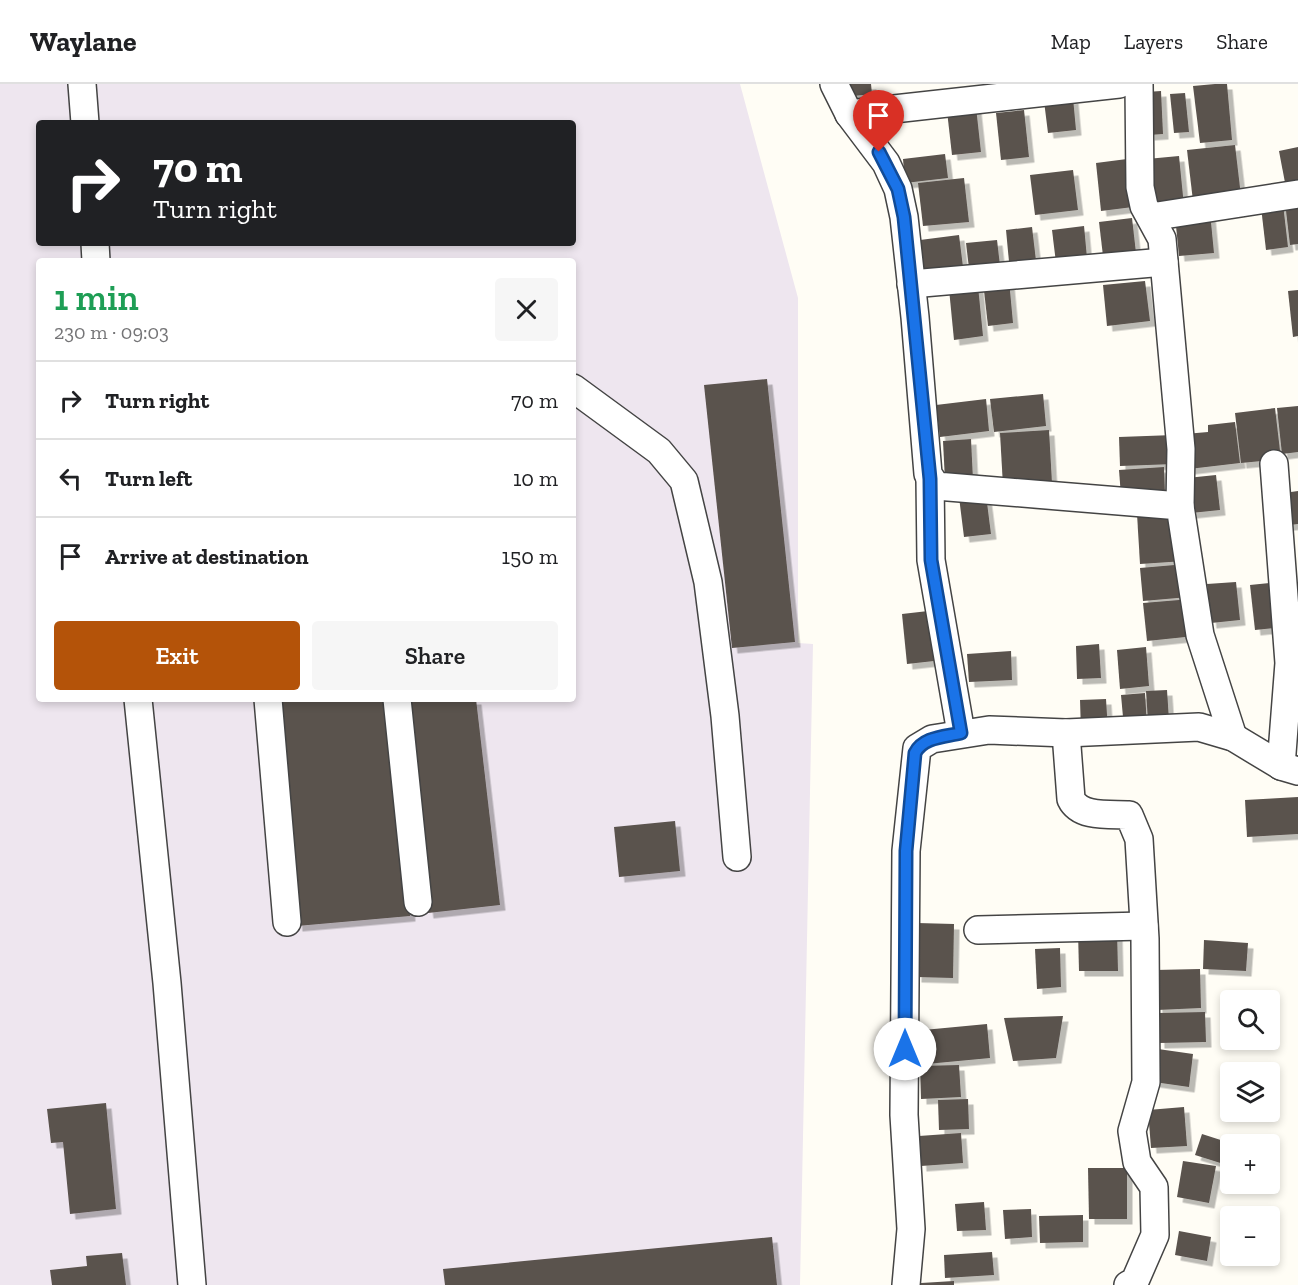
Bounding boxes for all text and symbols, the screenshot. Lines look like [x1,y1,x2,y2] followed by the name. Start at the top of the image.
[30,25,137,58] text: Waylane
[1051,29,1091,54] text: Map
[1124,29,1183,54] text: Layers
[1216,29,1268,54] text: Share
[853,90,904,152] pin
[862,99,895,132] icon: arrive
[153,142,243,193] text: 70 m
[54,144,132,222] icon: right
[153,193,277,225] text: Turn right
[54,276,139,319] text: 1 min
[495,278,558,341] button: close
[54,320,169,344] text: 230 m · 09:03
[54,384,87,417] icon: right
[105,387,209,414] text: Turn right
[511,387,558,414] text: 70 m
[54,462,87,495] icon: left
[105,465,192,492] text: Turn left
[513,465,558,492] text: 10 m
[54,540,87,573] icon: arrive
[105,543,308,570] text: Arrive at destination
[502,543,558,570] text: 150 m
[54,621,300,690] button: Exit
[312,621,558,690] button: Share
[1220,990,1280,1266] map controls
[1220,990,1280,1050] button: search
[873,1017,937,1081] position arrow
[1220,1062,1280,1122] button: layers
[1220,1134,1280,1194] button: +
[1220,1206,1280,1266] button: −

